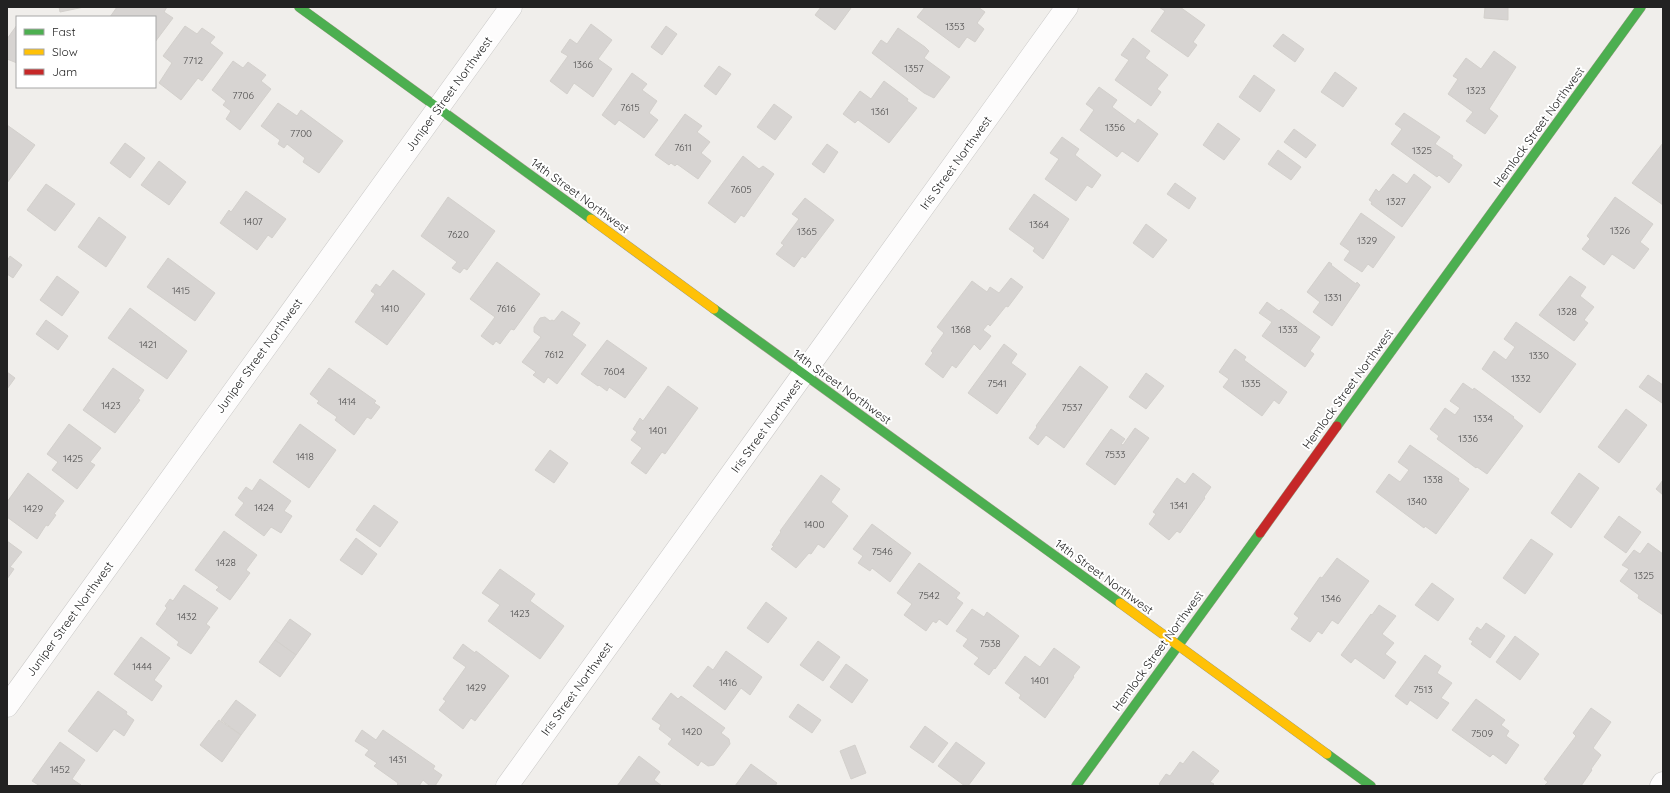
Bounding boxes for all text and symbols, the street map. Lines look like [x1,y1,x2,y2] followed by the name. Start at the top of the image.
[16,16,156,88] legend
[945,20,965,33] house number: 1353
[52,24,76,39] text: Fast
[402,33,495,154] street label: Juniper Street Northwest
[52,44,78,59] text: Slow
[183,54,203,67] house number: 7712
[573,58,593,71] house number: 1366
[904,62,924,75] house number: 1357
[52,64,77,79] text: Jam
[1490,64,1587,190] street label: Hemlock Street Northwest
[1466,84,1486,97] house number: 1323
[232,89,254,102] house number: 7706
[620,101,640,114] house number: 7615
[871,105,889,118] house number: 1361
[917,113,995,212] street label: Iris Street Northwest
[1105,121,1125,134] house number: 1356
[290,127,312,140] house number: 7700
[674,141,692,154] house number: 7611
[1412,144,1432,157] house number: 1325
[528,155,632,236] street label: 14th Street Northwest
[730,183,752,196] house number: 7605
[1386,195,1406,208] house number: 1327
[243,215,263,228] house number: 1407
[1029,218,1049,231] house number: 1364
[1610,224,1631,237] house number: 1326
[797,225,817,238] house number: 1365
[447,228,469,241] house number: 7620
[1357,234,1377,247] house number: 1329
[172,284,190,297] house number: 1415
[1324,291,1342,304] house number: 1331
[212,295,305,416] street label: Juniper Street Northwest
[381,302,399,315] house number: 1410
[496,302,516,315] house number: 7616
[1557,305,1577,318] house number: 1328
[951,323,971,336] house number: 1368
[1278,323,1298,336] house number: 1333
[1299,326,1396,452] street label: Hemlock Street Northwest
[139,338,157,351] house number: 1421
[790,346,894,427] street label: 14th Street Northwest
[544,348,564,361] house number: 7612
[1529,349,1549,362] house number: 1330
[603,365,625,378] house number: 7604
[1511,372,1531,385] house number: 1332
[728,376,806,475] street label: Iris Street Northwest
[987,377,1007,390] house number: 7541
[1241,377,1261,390] house number: 1335
[338,395,356,408] house number: 1414
[101,399,121,412] house number: 1423
[1062,401,1082,414] house number: 7537
[1473,412,1493,425] house number: 1334
[649,424,667,437] house number: 1401
[1458,432,1478,445] house number: 1336
[1104,448,1126,461] house number: 7533
[296,450,314,463] house number: 1418
[63,452,83,465] house number: 1425
[1423,473,1443,486] house number: 1338
[1407,495,1427,508] house number: 1340
[1170,499,1188,512] house number: 1341
[254,501,274,514] house number: 1424
[23,502,43,515] house number: 1429
[804,518,824,531] house number: 1400
[1052,536,1156,617] street label: 14th Street Northwest
[871,545,893,558] house number: 7546
[216,556,236,569] house number: 1428
[23,558,116,679] street label: Juniper Street Northwest
[1634,569,1654,582] house number: 1325
[1109,588,1206,714] street label: Hemlock Street Northwest
[918,589,940,602] house number: 7542
[1321,592,1341,605] house number: 1346
[510,607,530,620] house number: 1423
[177,610,197,623] house number: 1432
[979,637,1001,650] house number: 7538
[538,639,616,738] street label: Iris Street Northwest
[132,660,152,673] house number: 1444
[1031,674,1049,687] house number: 1401
[719,676,738,689] house number: 1416
[466,681,486,694] house number: 1429
[1413,683,1433,696] house number: 7513
[682,725,702,738] house number: 1420
[1471,727,1493,740] house number: 7509
[389,753,407,766] house number: 1431
[50,763,70,776] house number: 1452

